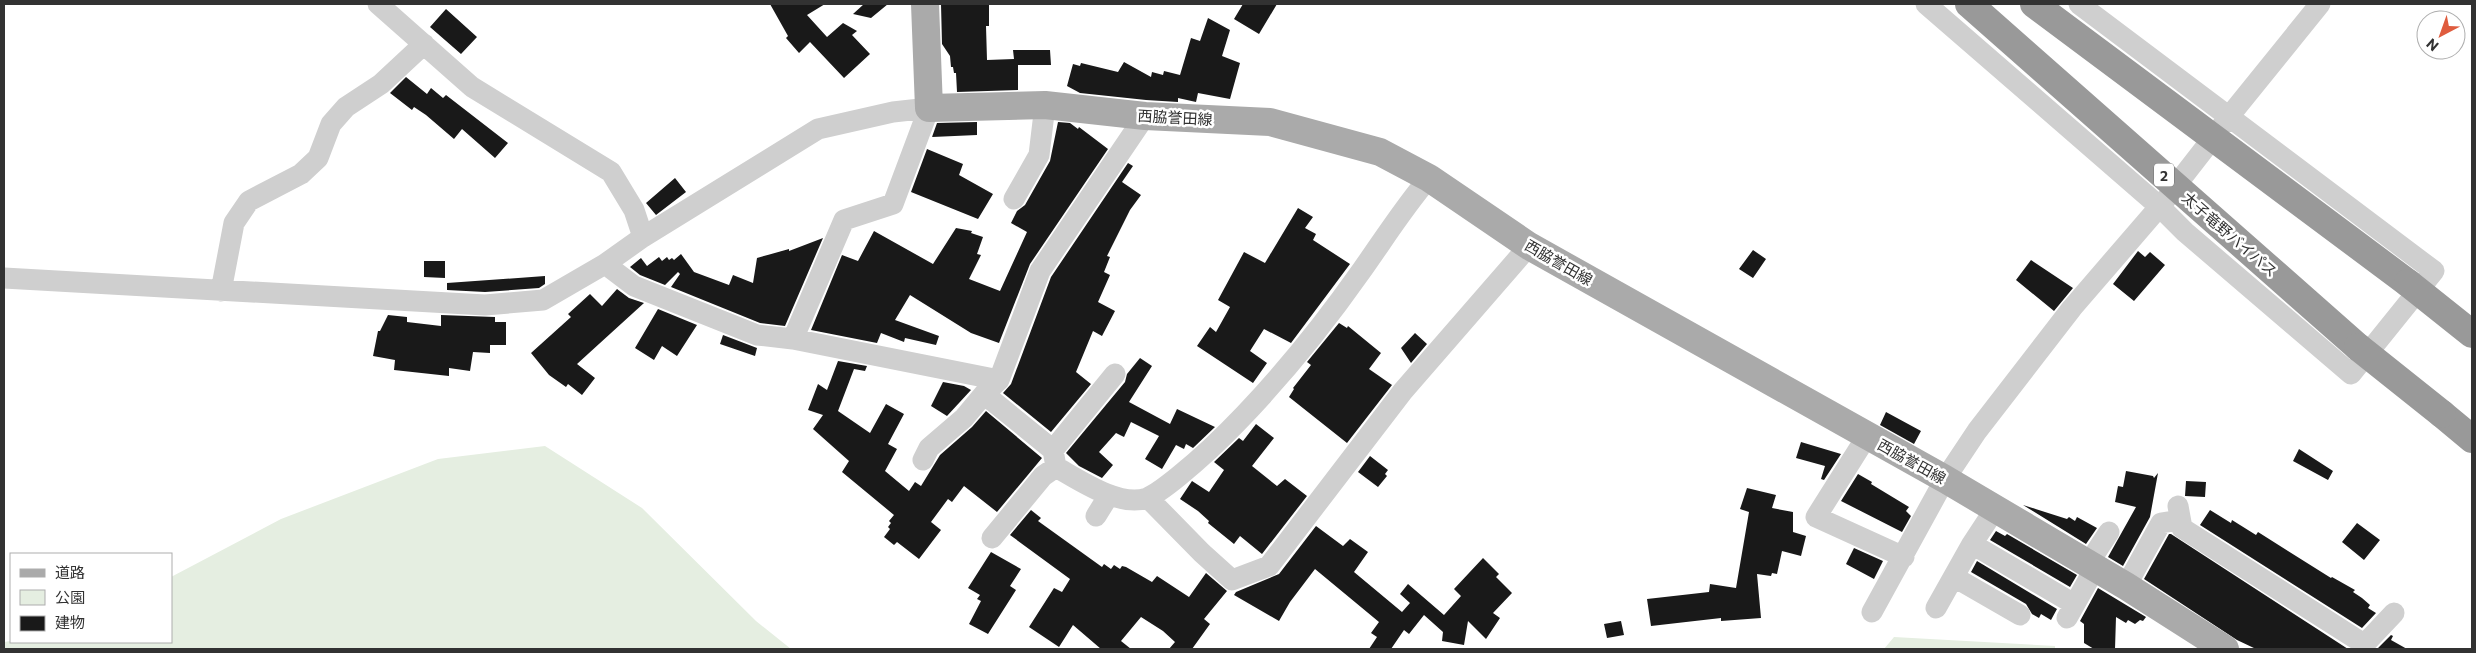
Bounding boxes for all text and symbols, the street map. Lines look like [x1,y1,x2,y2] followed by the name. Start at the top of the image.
[2416,10,2466,60] north arrow
[2423,35,2442,55] text: N
[1137,106,1213,128] street label: 西脇誉田線
[2154,164,2174,186] road number: 2
[2179,188,2281,280] street label: 太子竜野バイパス
[1522,235,1596,289] street label: 西脇誉田線
[1875,435,1949,487] street label: 西脇誉田線
[10,553,172,643] legend
[55,563,85,581] text: 道路
[55,588,85,606] text: 公園
[55,613,85,631] text: 建物

